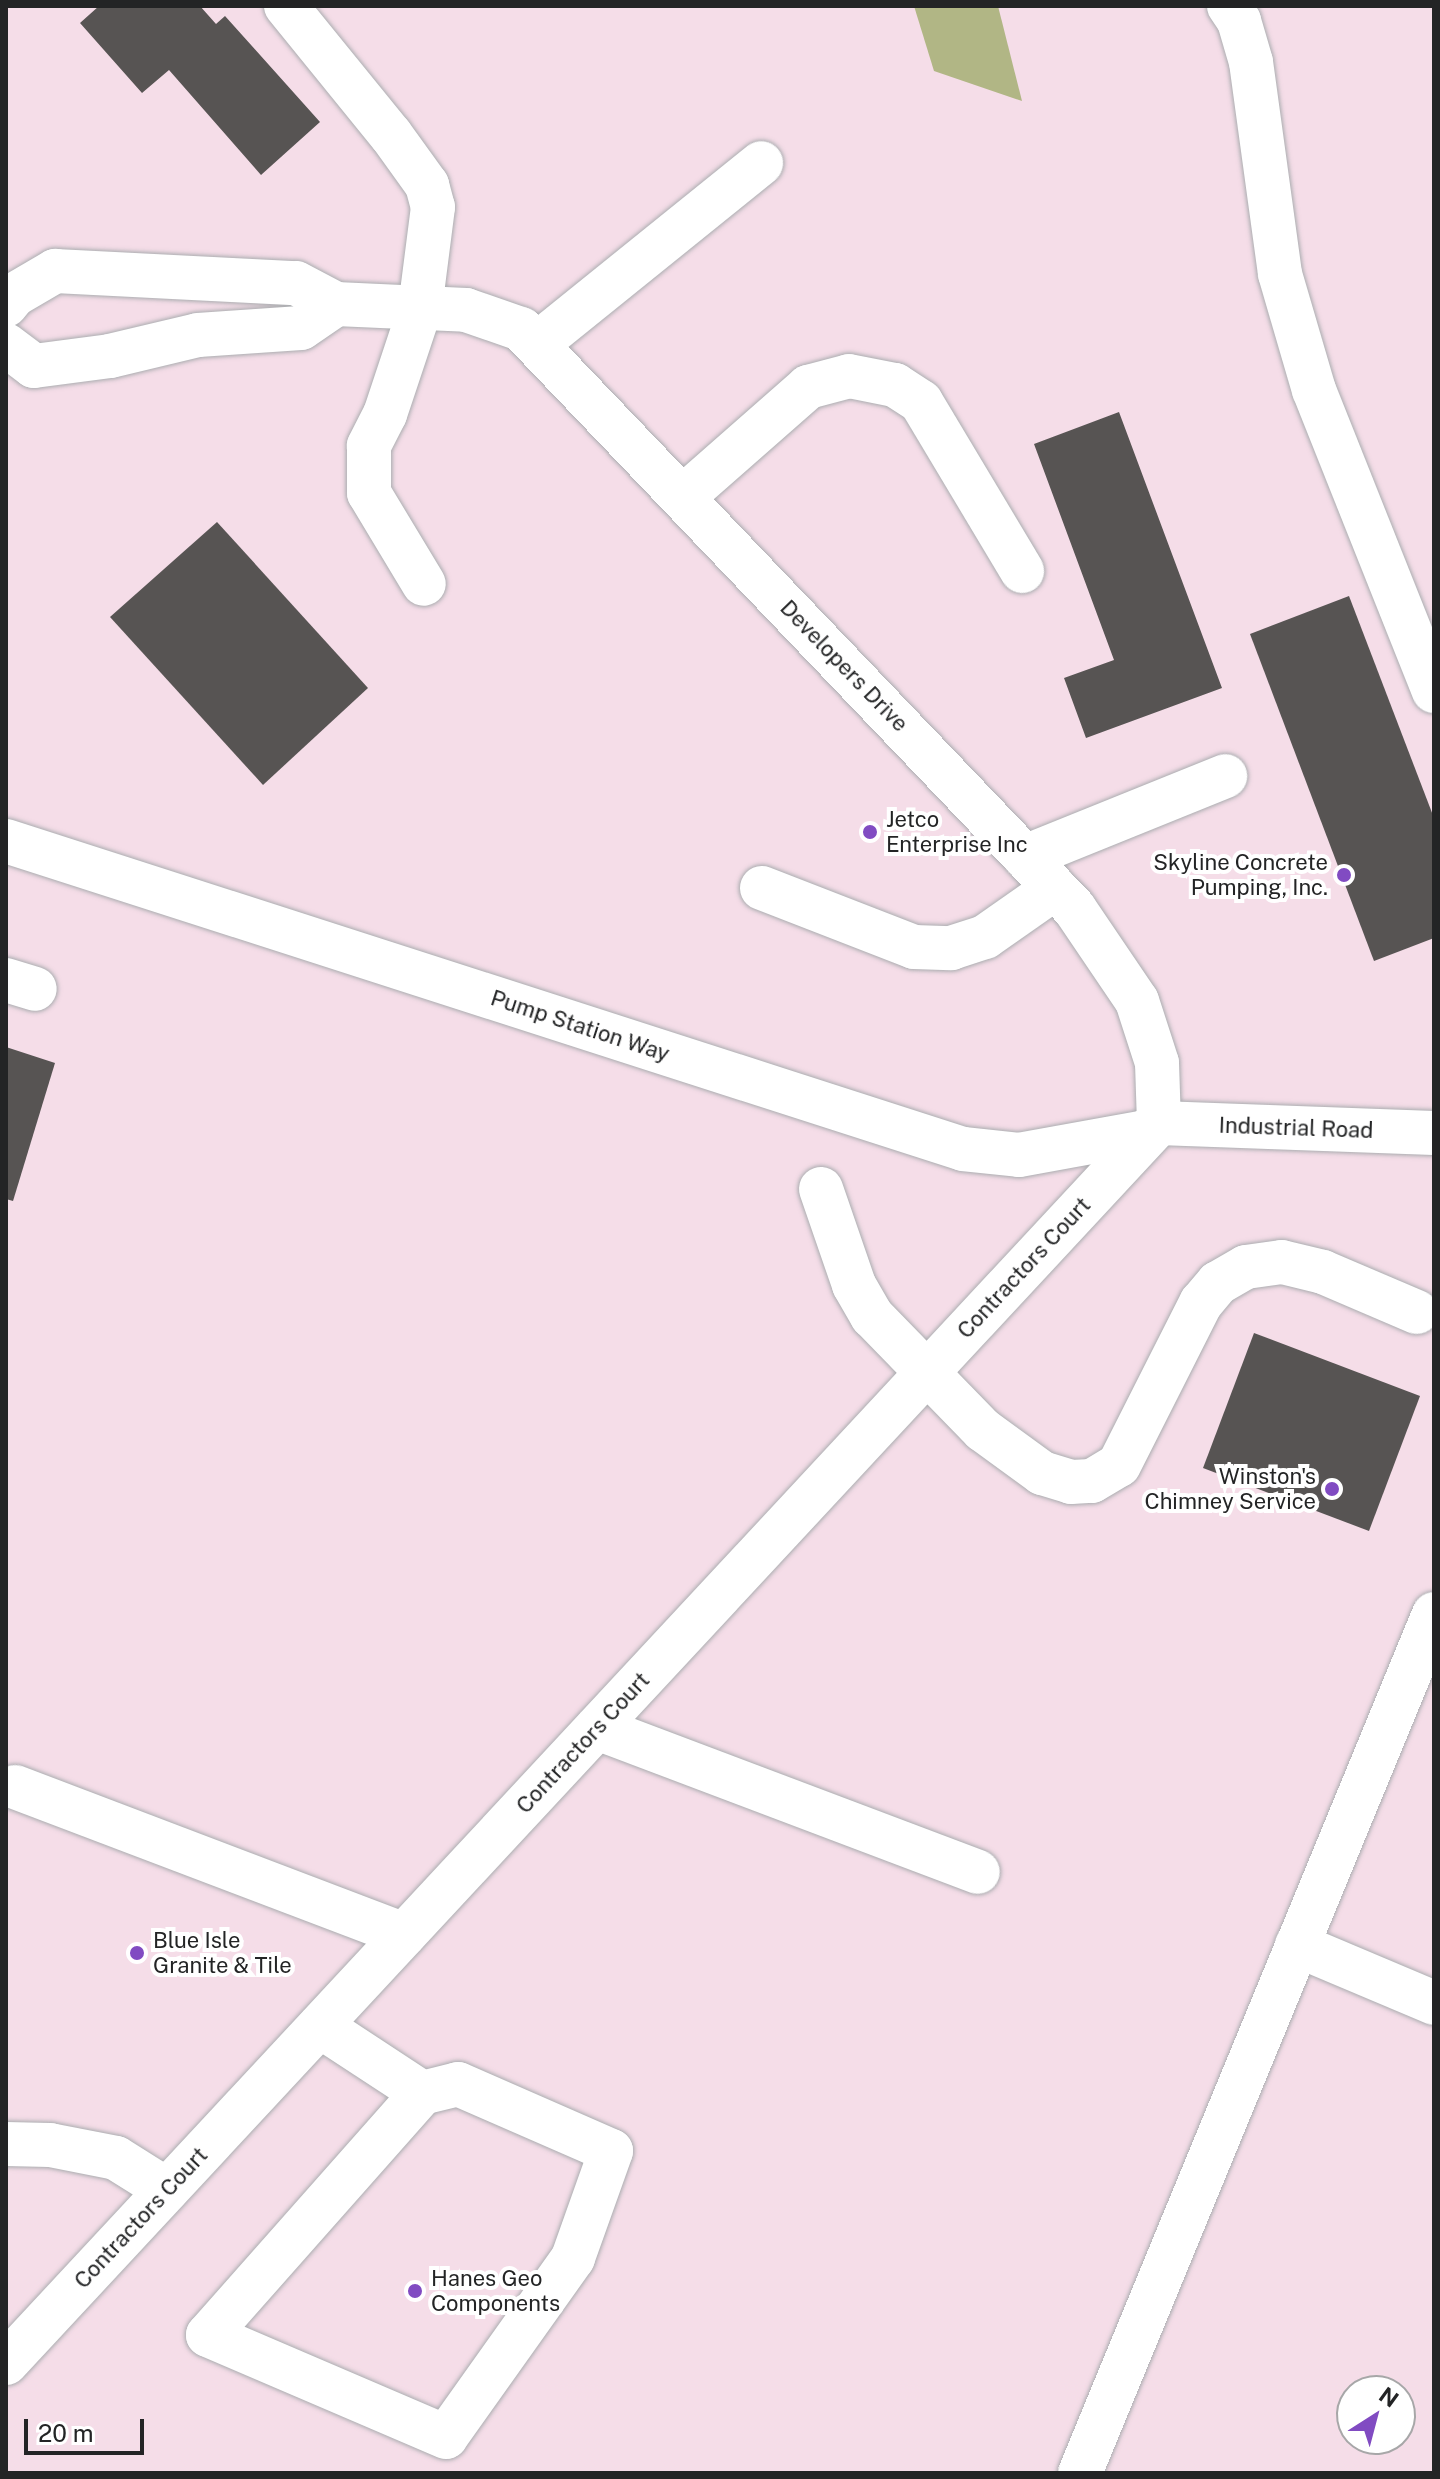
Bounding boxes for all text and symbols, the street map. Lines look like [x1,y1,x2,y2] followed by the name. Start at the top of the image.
[775,595,913,737] street label: Developers Drive
[886,806,1028,858] place label: Jetco Enterprise Inc
[861,823,879,841] marker: Jetco Enterprise Inc
[1153,849,1328,900] place label: Skyline Concrete Pumping, Inc.
[1335,866,1353,884] marker: Skyline Concrete Pumping, Inc.
[487,985,673,1067] street label: Pump Station Way
[1218,1112,1374,1144] street label: Industrial Road
[952,1192,1096,1344] street label: Contractors Court
[1144,1463,1316,1514] place label: Winston's Chimney Service
[1323,1480,1341,1498] marker: Winston's Chimney Service
[511,1667,655,1819] street label: Contractors Court
[153,1927,292,1978] place label: Blue Isle Granite & Tile
[128,1944,146,1962] marker: Blue Isle Granite & Tile
[69,2142,213,2294] street label: Contractors Court
[431,2265,560,2316] place label: Hanes Geo Components
[406,2282,424,2300] marker: Hanes Geo Components
[1336,2375,1416,2455] north arrow
[1374,2382,1404,2413] text: N
[28,2403,148,2453] scale bar
[38,2419,94,2447] text: 20 m

